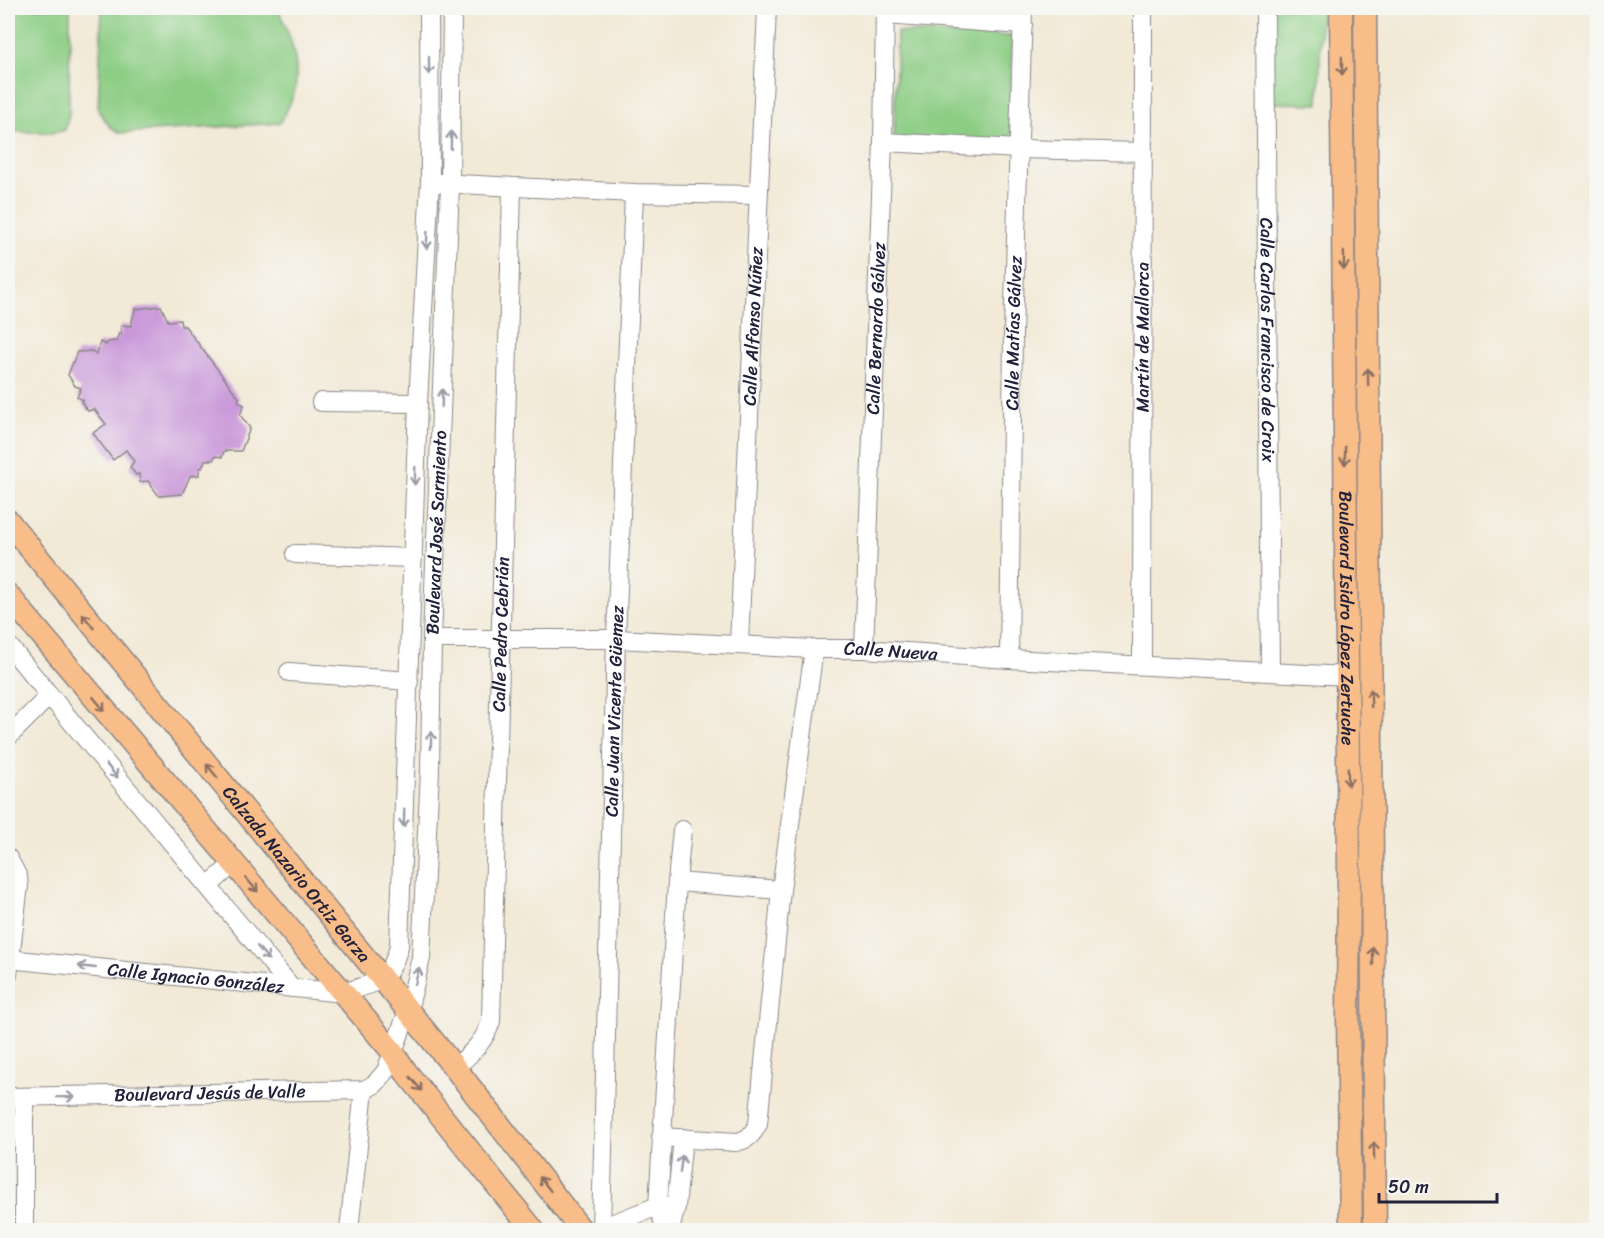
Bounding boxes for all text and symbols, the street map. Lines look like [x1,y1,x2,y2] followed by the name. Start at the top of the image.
[423,55,435,75] one-way arrow
[1336,55,1348,75] one-way arrow
[445,131,456,151] one-way arrow
[1251,217,1284,463] street label: Calle Carlos Francisco de Croix
[421,229,432,249] one-way arrow
[857,241,895,415] street label: Calle Bernardo Gálvez
[734,246,772,406] street label: Calle Alfonso Núñez
[1338,250,1349,270] one-way arrow
[996,255,1031,411] street label: Calle Matías Gálvez
[1126,262,1159,412] street label: Martín de Mallorca
[1362,368,1374,388] one-way arrow
[436,388,447,408] one-way arrow
[416,430,456,635] street label: Boulevard José Sarmiento
[1339,445,1351,465] one-way arrow
[410,466,421,486] one-way arrow
[1329,490,1364,746] street label: Boulevard Isidro López Zertuche
[483,556,519,712] street label: Calle Pedro Cebrián
[595,604,633,817] street label: Calle Juan Vicente Güemez
[82,613,95,629] one-way arrow
[844,633,939,670] street label: Calle Nueva
[1365,689,1377,709] one-way arrow
[92,696,106,711] one-way arrow
[425,730,436,750] one-way arrow
[105,763,119,778] one-way arrow
[205,764,218,780] one-way arrow
[1342,766,1354,786] one-way arrow
[214,778,379,970] street label: Calzada Nazario Ortiz Garza
[399,808,410,828] one-way arrow
[245,877,258,893] one-way arrow
[256,945,269,961] one-way arrow
[1367,947,1379,967] one-way arrow
[106,953,287,1003] street label: Calle Ignacio González
[78,961,98,972] one-way arrow
[412,967,424,986] one-way arrow
[114,1075,306,1111] street label: Boulevard Jesús de Valle
[409,1076,423,1091] one-way arrow
[55,1091,75,1102] one-way arrow
[1368,1142,1380,1162] one-way arrow
[675,1154,686,1174] one-way arrow
[1379,1166,1498,1204] scale bar
[1388,1171,1429,1203] text: 50 m
[539,1177,552,1193] one-way arrow

